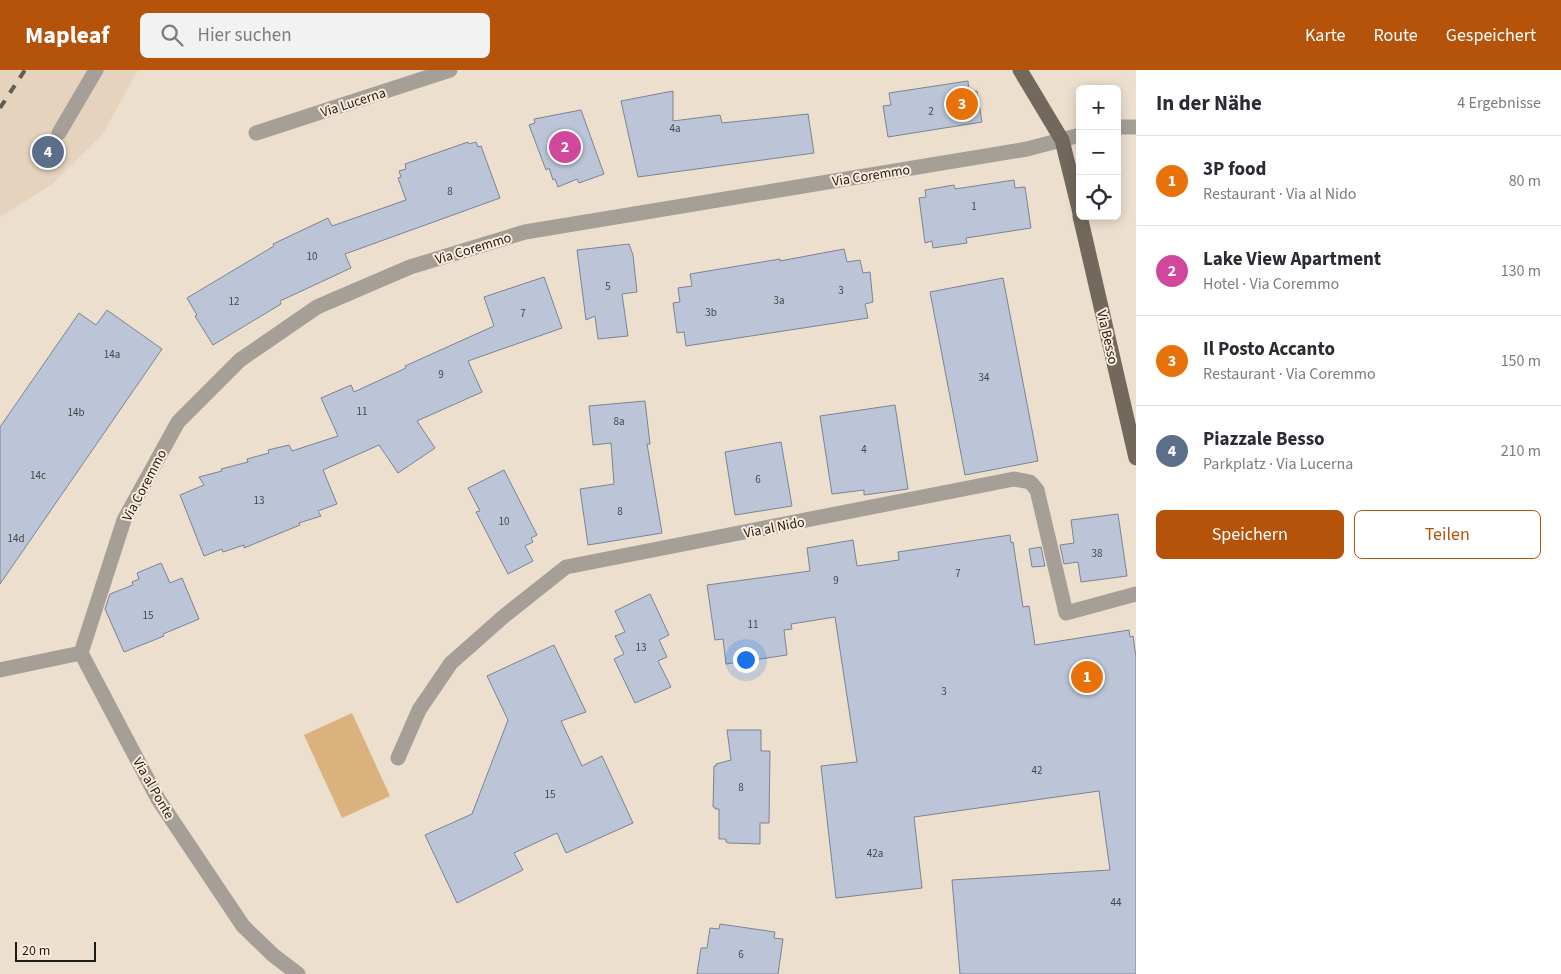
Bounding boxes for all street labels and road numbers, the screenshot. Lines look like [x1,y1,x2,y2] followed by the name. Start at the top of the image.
[318,83,388,123] street label: Via Lucerna
[831,160,912,192] street label: Via Coremmo
[433,228,514,270] street label: Via Coremmo
[1091,308,1123,366] street label: Via Besso
[118,446,172,525] street label: Via Coremmo
[742,512,806,544] street label: Via al Nido
[127,754,179,823] street label: Via al Ponte

